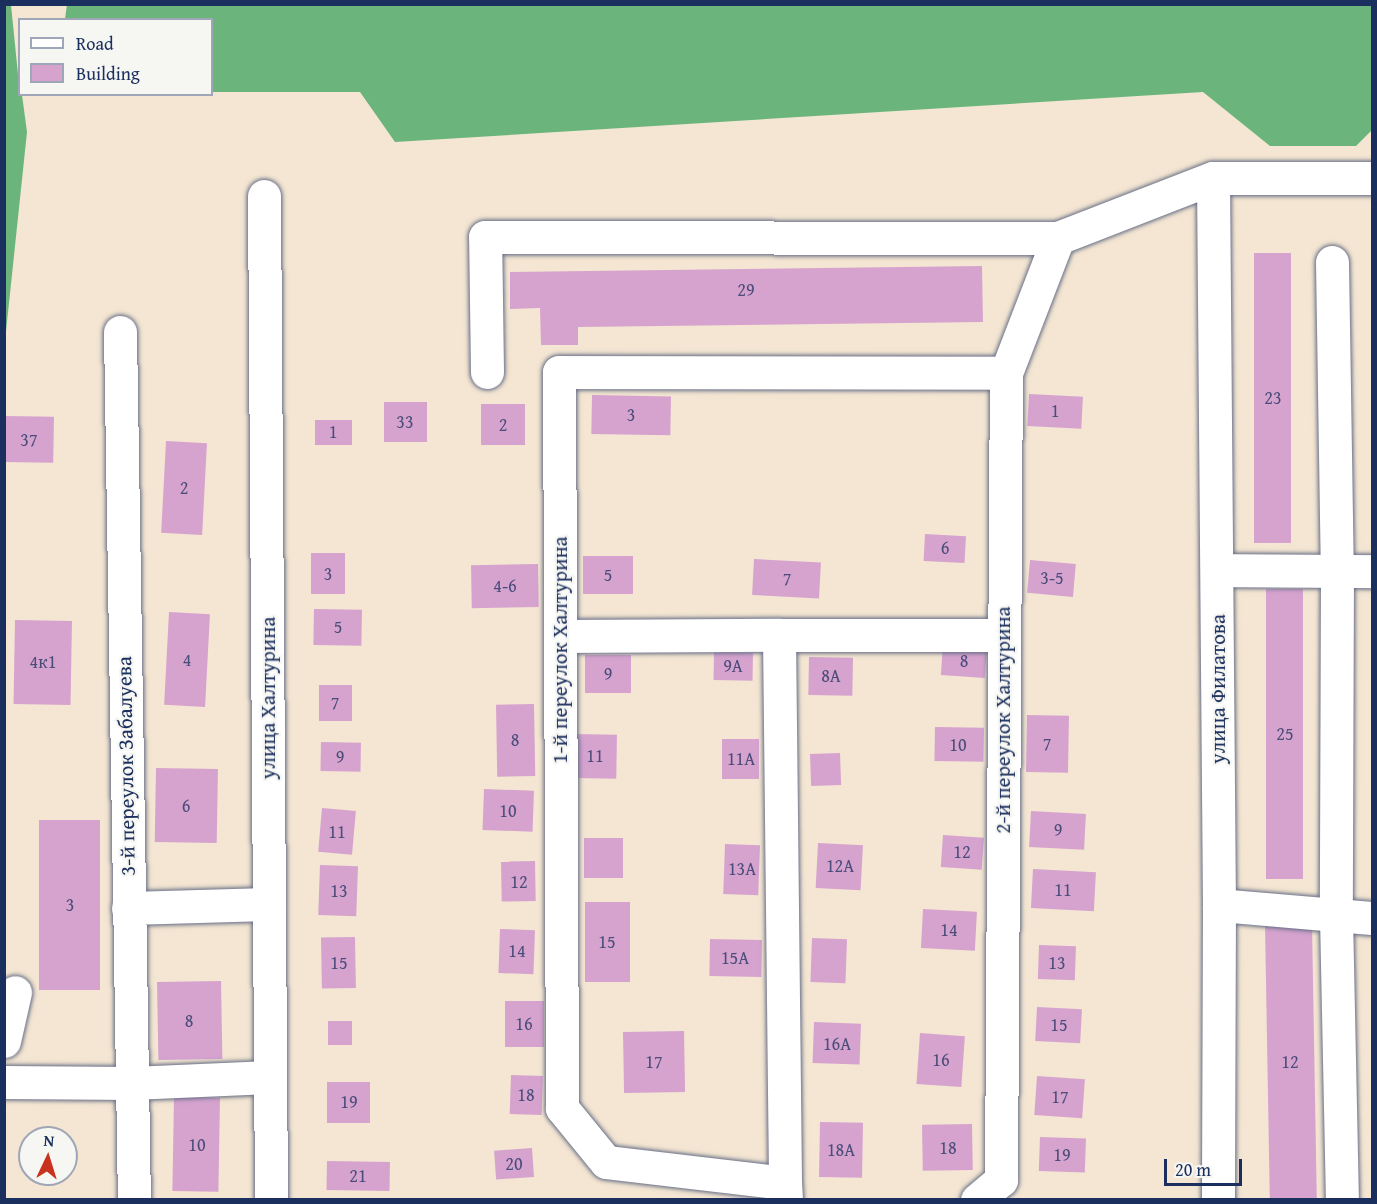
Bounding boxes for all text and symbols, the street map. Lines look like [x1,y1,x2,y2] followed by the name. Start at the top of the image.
[18,18,213,96] legend
[76,30,114,57] text: Road
[76,60,140,87] text: Building
[737,279,755,301] house number: 29
[1264,387,1282,409] house number: 23
[1051,400,1059,422] house number: 1
[627,404,635,426] house number: 3
[396,411,414,433] house number: 33
[499,414,507,436] house number: 2
[329,421,337,443] house number: 1
[20,429,38,451] house number: 37
[180,477,188,499] house number: 2
[547,536,573,764] street label: 1-й переулок Халтурина
[941,537,949,559] house number: 6
[324,563,332,585] house number: 3
[604,564,612,586] house number: 5
[1040,567,1064,589] house number: 3-5
[783,568,791,590] house number: 7
[493,575,517,597] house number: 4-6
[990,606,1016,834] street label: 2-й переулок Халтурина
[1205,614,1231,764] street label: улица Филатова
[334,616,342,638] house number: 5
[255,617,281,779] street label: улица Халтурина
[183,649,191,671] house number: 4
[960,650,968,672] house number: 8
[30,651,56,673] house number: 4к1
[723,655,743,677] house number: 9А
[111,656,141,876] street label: 3-й переулок Забалуева
[604,663,612,685] house number: 9
[821,665,841,687] house number: 8А
[331,692,339,714] house number: 7
[1276,723,1294,745] house number: 25
[511,729,519,751] house number: 8
[1043,733,1051,755] house number: 7
[949,734,967,756] house number: 10
[586,745,604,767] house number: 11
[336,746,344,768] house number: 9
[727,748,755,770] house number: 11А
[182,795,190,817] house number: 6
[499,800,517,822] house number: 10
[1054,819,1062,841] house number: 9
[328,821,346,843] house number: 11
[953,841,971,863] house number: 12
[826,855,854,877] house number: 12А
[728,858,756,880] house number: 13А
[510,871,528,893] house number: 12
[1054,879,1072,901] house number: 11
[330,880,348,902] house number: 13
[66,894,74,916] house number: 3
[940,919,958,941] house number: 14
[598,931,616,953] house number: 15
[508,940,526,962] house number: 14
[721,947,749,969] house number: 15А
[330,952,348,974] house number: 15
[1048,952,1066,974] house number: 13
[185,1010,193,1032] house number: 8
[515,1013,533,1035] house number: 16
[1050,1014,1068,1036] house number: 15
[823,1033,851,1055] house number: 16А
[932,1049,950,1071] house number: 16
[645,1051,663,1073] house number: 17
[1281,1051,1299,1073] house number: 12
[517,1084,535,1106] house number: 18
[1051,1086,1069,1108] house number: 17
[340,1091,358,1113] house number: 19
[18,1126,78,1186] north arrow
[43,1128,55,1152] text: N
[188,1134,206,1156] house number: 10
[939,1137,957,1159] house number: 18
[827,1139,855,1161] house number: 18А
[1053,1144,1071,1166] house number: 19
[1167,1147,1245,1185] scale bar
[505,1153,523,1175] house number: 20
[1175,1156,1211,1183] text: 20 m
[349,1165,367,1187] house number: 21

